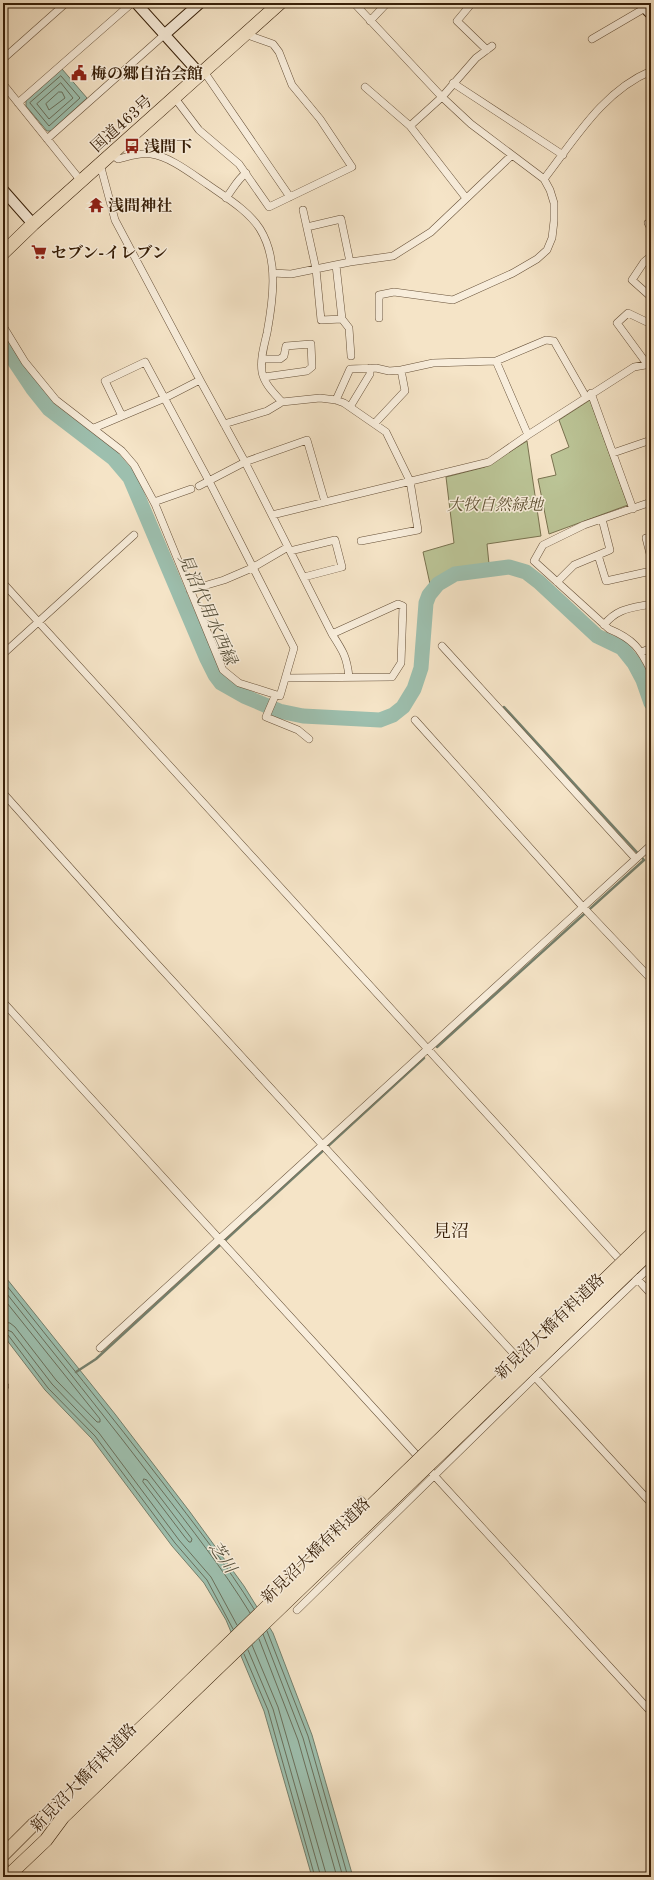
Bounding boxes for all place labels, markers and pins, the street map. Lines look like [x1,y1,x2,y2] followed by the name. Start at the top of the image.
[70,64,88,82] public building icon: 梅の郷自治会館
[91,65,203,83] place label: 梅の郷自治会館
[123,137,141,155] bus stop icon: 浅間下
[144,138,192,156] place label: 浅間下
[87,196,105,214] temple icon: 浅間神社
[108,197,172,215] place label: 浅間神社
[30,243,48,261] supermarket icon: セブン-イレブン
[51,244,168,262] place label: セブン-イレブン

